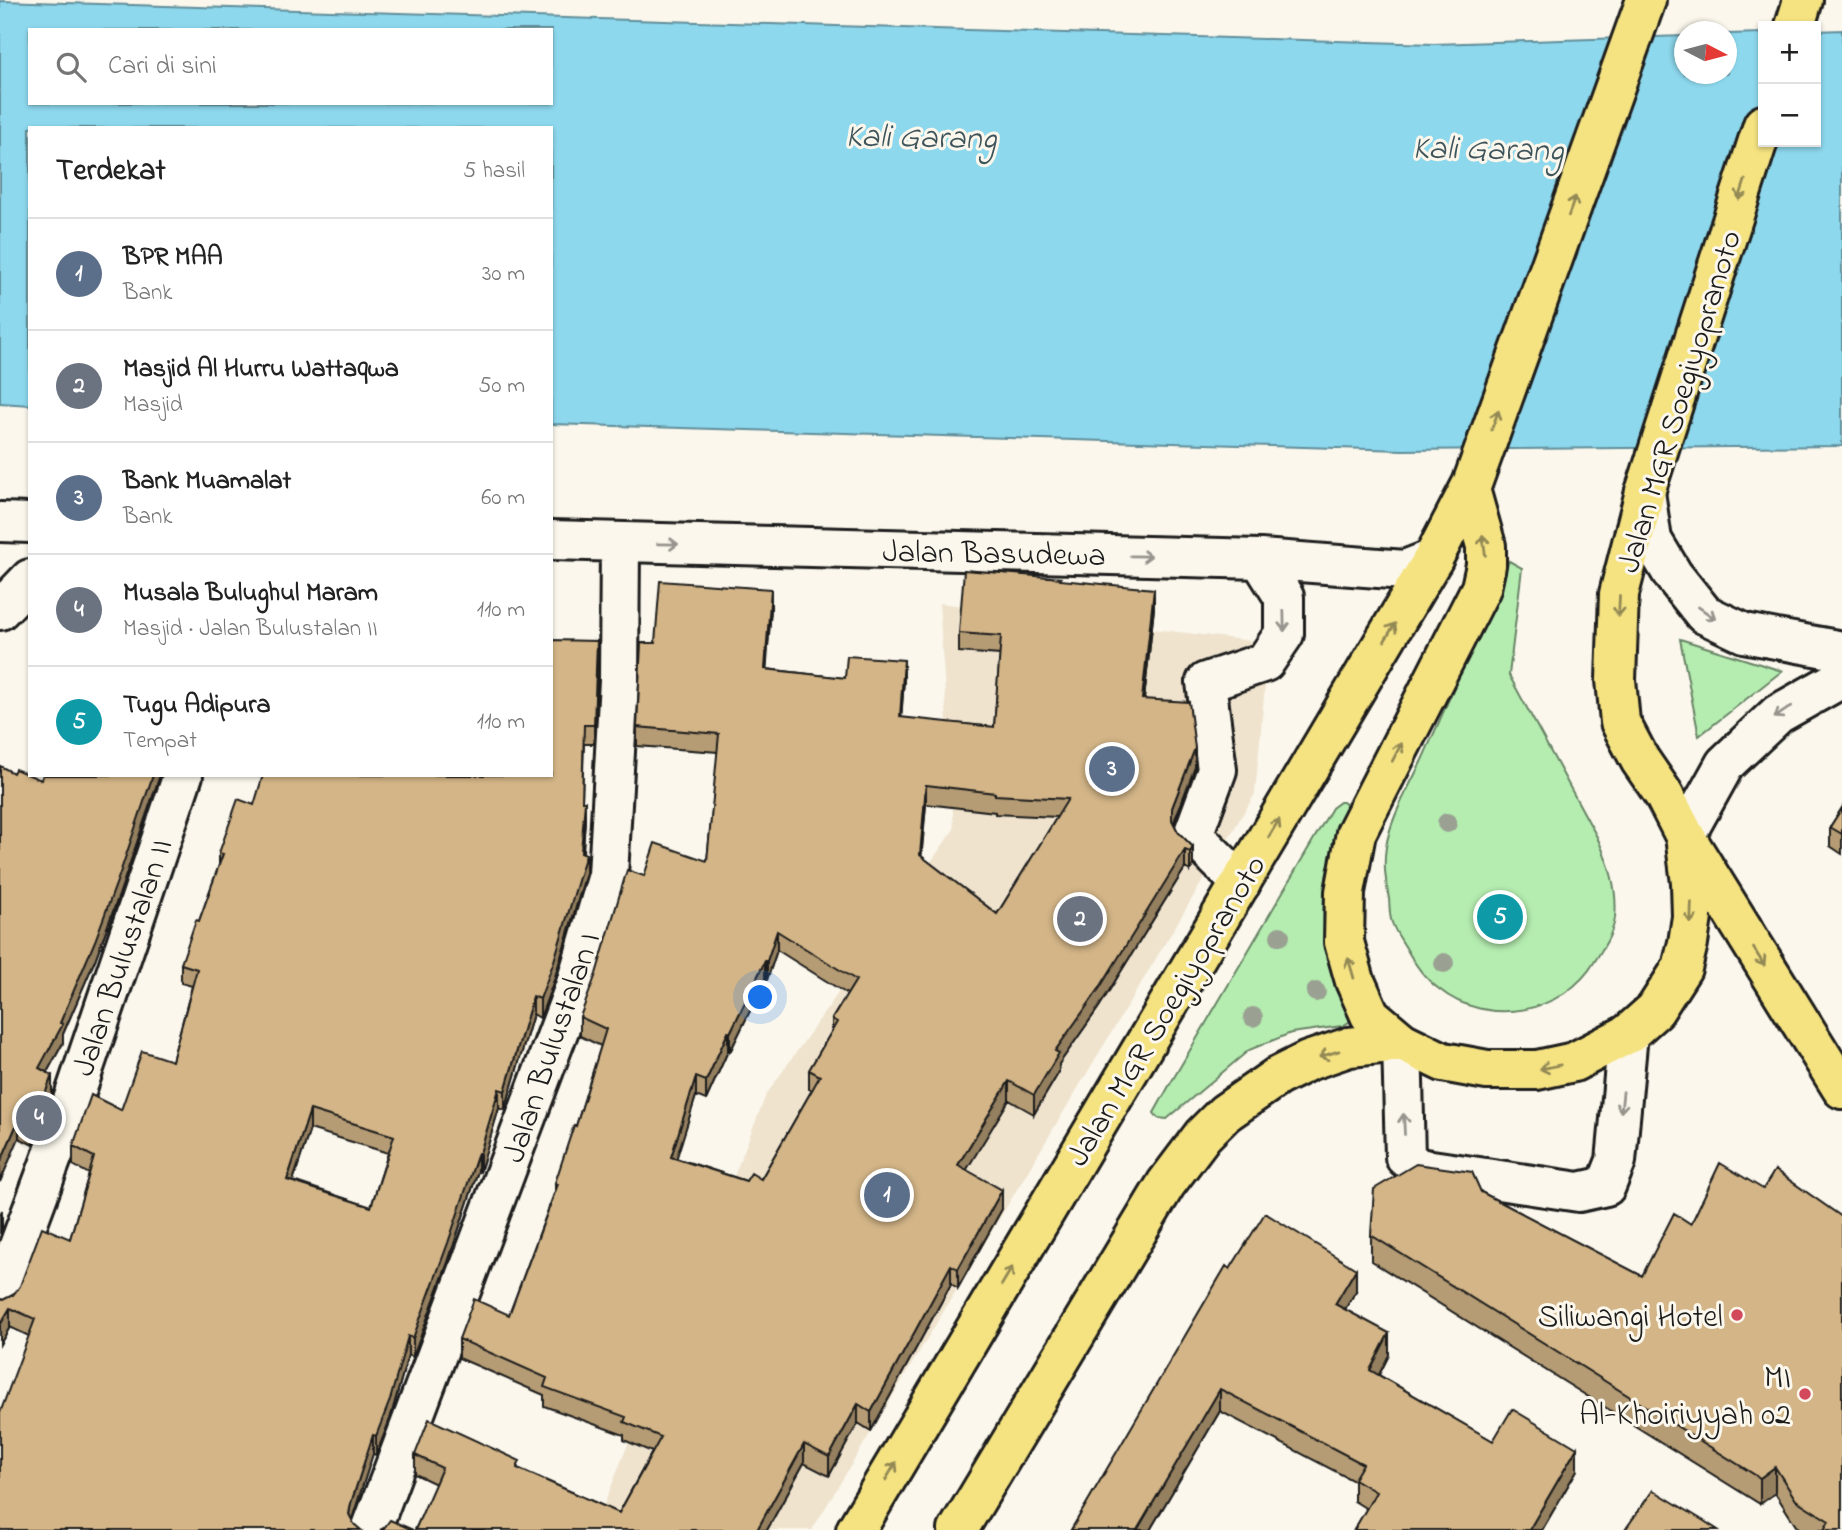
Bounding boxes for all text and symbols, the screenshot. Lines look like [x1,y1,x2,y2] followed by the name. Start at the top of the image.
[1674,21,1737,84] north arrow
[1758,21,1821,147] map controls
[1758,21,1821,84] button: +
[28,28,553,105] search box
[52,48,90,86] icon: search
[108,48,217,86] text: Cari di sini
[1758,84,1821,147] button: −
[845,114,998,165] water label: Kali Garang
[1412,126,1565,177] water label: Kali Garang
[56,150,166,194] text: Terdekat
[463,155,525,188] text: 5 hasil
[1735,179,1748,201] one-way arrow
[1567,195,1579,217] one-way arrow
[1607,225,1756,579] street label: Jalan MGR Soegiyopranoto
[123,239,223,277] text: BPR MAA
[75,258,83,291] text: 1
[482,258,525,291] text: 30 m
[123,277,172,310] text: Bank
[123,351,399,389] text: Masjid Al Hurru Wattaqwa
[73,370,85,403] text: 2
[478,370,525,403] text: 50 m
[123,389,183,422] text: Masjid
[1490,409,1502,431] one-way arrow
[123,463,291,501] text: Bank Muamalat
[74,482,84,515] text: 3
[481,482,525,515] text: 60 m
[123,501,172,534] text: Bank
[882,530,1106,581] street label: Jalan Basudewa
[1478,534,1491,557] one-way arrow
[657,537,680,550] one-way arrow
[1129,549,1152,563] one-way arrow
[123,575,378,613] text: Musala Bulughul Maram
[74,594,84,627] text: 4
[477,594,525,627] text: 110 m
[1612,594,1625,617] one-way arrow
[1698,605,1717,620] one-way arrow
[1277,609,1291,632] one-way arrow
[123,613,378,646] text: Masjid · Jalan Bulustalan II
[1383,623,1397,643] one-way arrow
[123,687,270,725] text: Tugu Adipura
[1774,705,1793,719] one-way arrow
[72,706,86,739] text: 5
[477,706,525,739] text: 110 m
[123,725,197,758] text: Tempat
[1391,742,1405,763] one-way arrow
[1089,743,1135,795] pin: 3
[1267,818,1281,838] one-way arrow
[62,833,187,1083] street label: Jalan Bulustalan II
[1056,847,1280,1176] street label: Jalan MGR Soegiyopranoto
[1477,891,1523,943] pin: 5
[1057,893,1103,945] pin: 2
[1685,901,1698,924] one-way arrow
[492,927,615,1170] street label: Jalan Bulustalan I
[1752,947,1767,966] one-way arrow
[1344,957,1357,979] one-way arrow
[743,980,777,1014] your location
[1318,1048,1340,1061] one-way arrow
[1539,1061,1562,1075] one-way arrow
[1615,1090,1628,1113] one-way arrow
[16,1092,62,1144] pin: 4
[1397,1113,1410,1136] one-way arrow
[864,1169,910,1221] pin: 1
[1000,1266,1014,1286] one-way arrow
[1538,1295,1723,1342] place label: Siliwangi Hotel
[1729,1307,1745,1323] marker: Siliwangi Hotel
[1579,1356,1791,1440] place label: MI Al-Khoiriyyah 02
[1797,1386,1813,1402] marker: MI Al-Khoiriyyah 02
[884,1462,898,1482] one-way arrow

